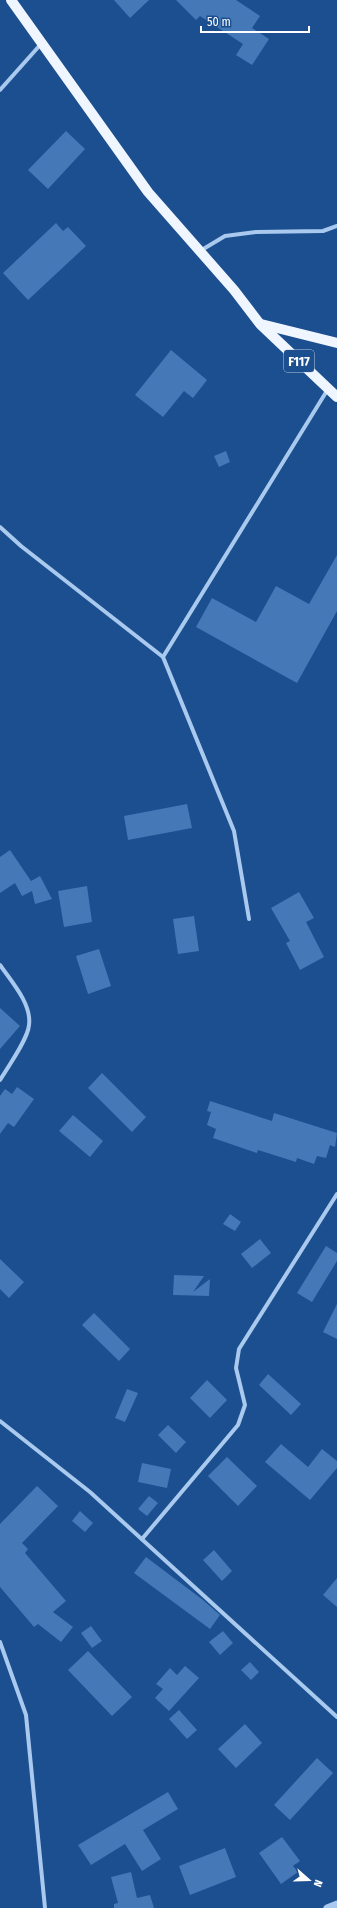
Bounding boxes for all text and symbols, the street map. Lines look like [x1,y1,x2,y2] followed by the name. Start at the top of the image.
[201,8,309,34] scale bar
[207,15,231,29] text: 50 m
[284,350,314,372] road number: F117
[289,1860,329,1900] north arrow
[311,1878,325,1889] text: N

